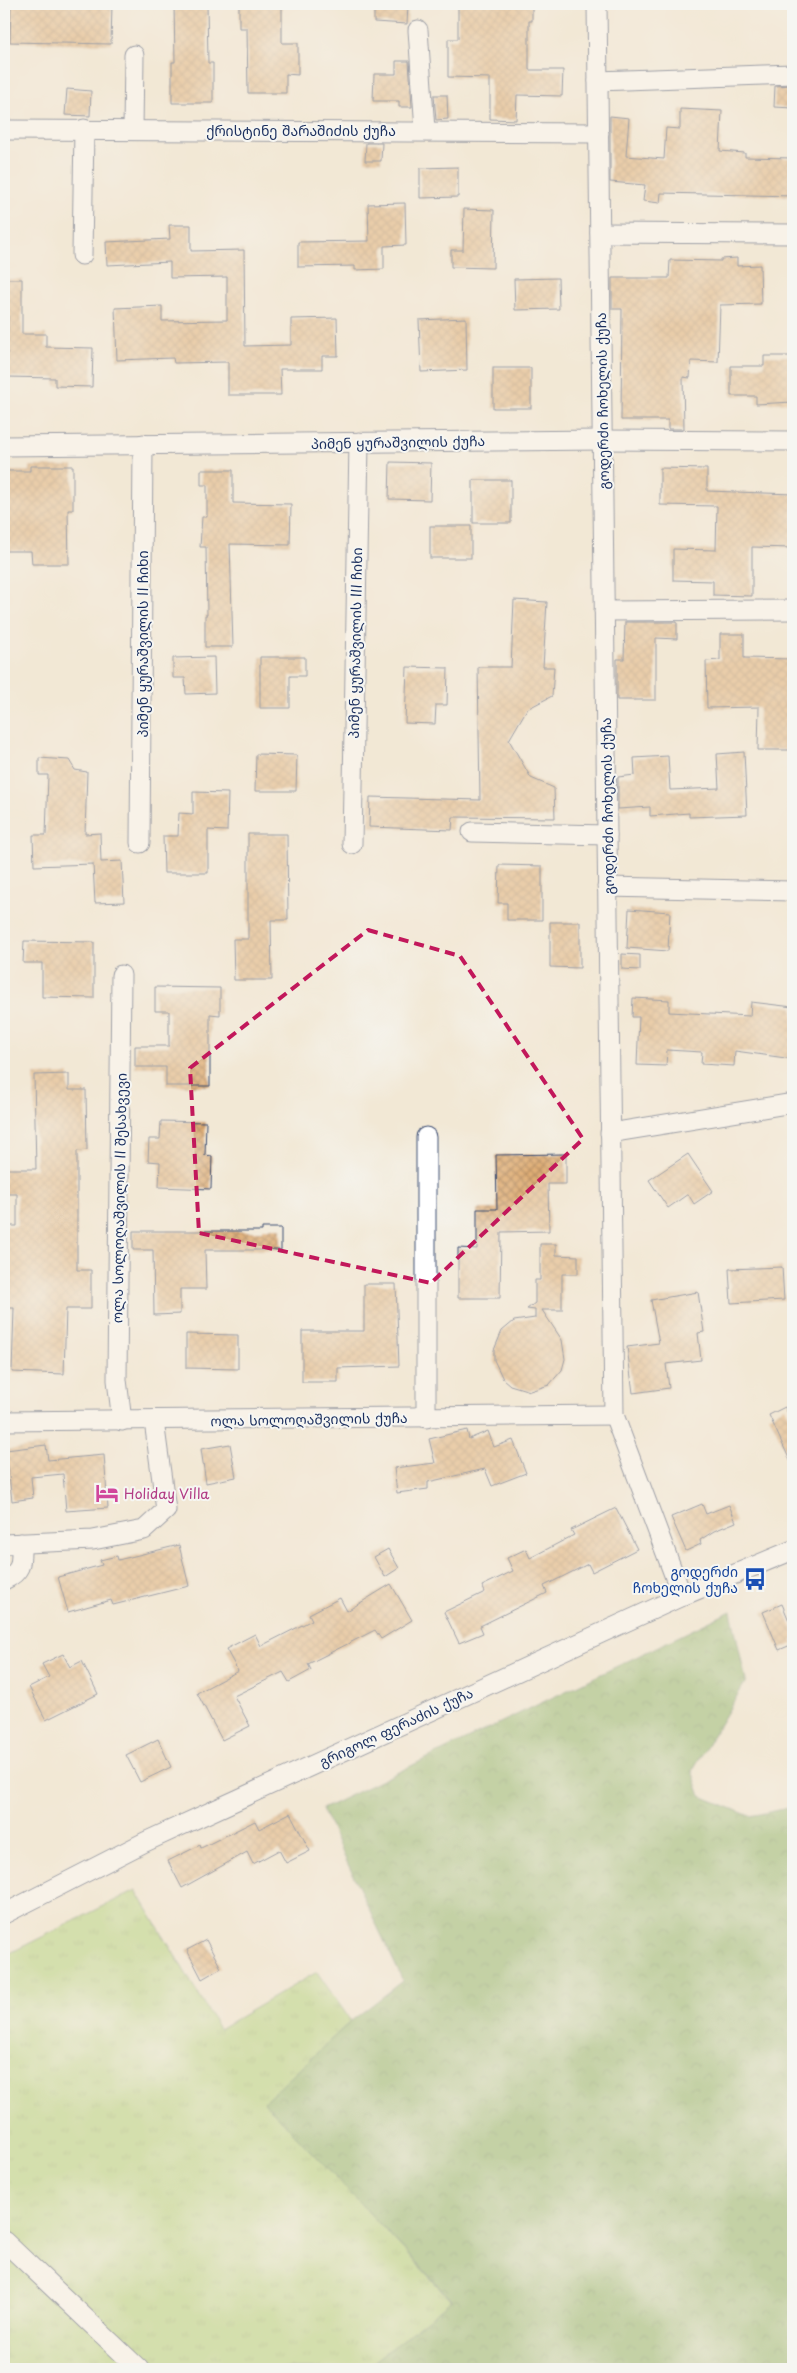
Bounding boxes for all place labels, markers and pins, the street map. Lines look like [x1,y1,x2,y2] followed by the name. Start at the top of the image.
[94,1480,120,1506] hotel icon: Holiday Villa
[124,1483,210,1504] place label: Holiday Villa
[633,1561,738,1598] place label: გოდერძი ჩოხელის ქუჩა
[742,1566,768,1592] bus stop icon: გოდერძი ჩოხელის ქუჩა

